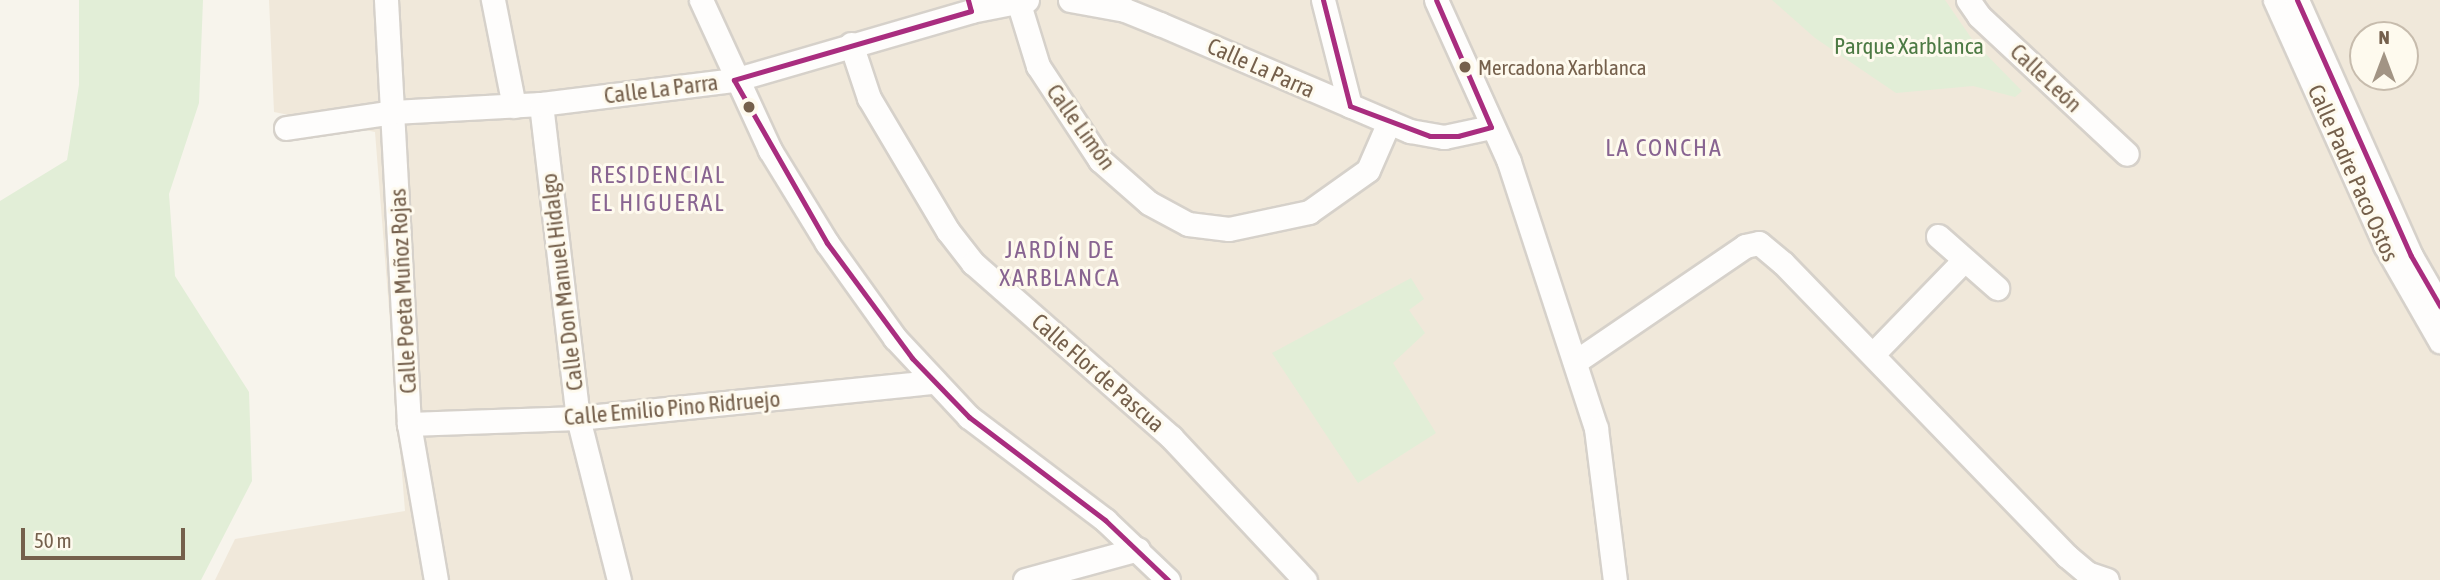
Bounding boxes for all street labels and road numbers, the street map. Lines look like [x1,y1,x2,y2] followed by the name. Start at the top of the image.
[1203,32,1319,104] street label: Calle La Parra
[2004,38,2088,118] street label: Calle León
[602,68,720,110] street label: Calle La Parra
[1041,79,1121,175] street label: Calle Limón
[2302,80,2404,266] street label: Calle Padre Paco Ostos
[535,172,589,392] street label: Calle Don Manuel Hidalgo
[384,188,422,394] street label: Calle Poeta Muñoz Rojas
[1026,308,1170,438] street label: Calle Flor de Pascua
[563,385,781,431] street label: Calle Emilio Pino Ridruejo

